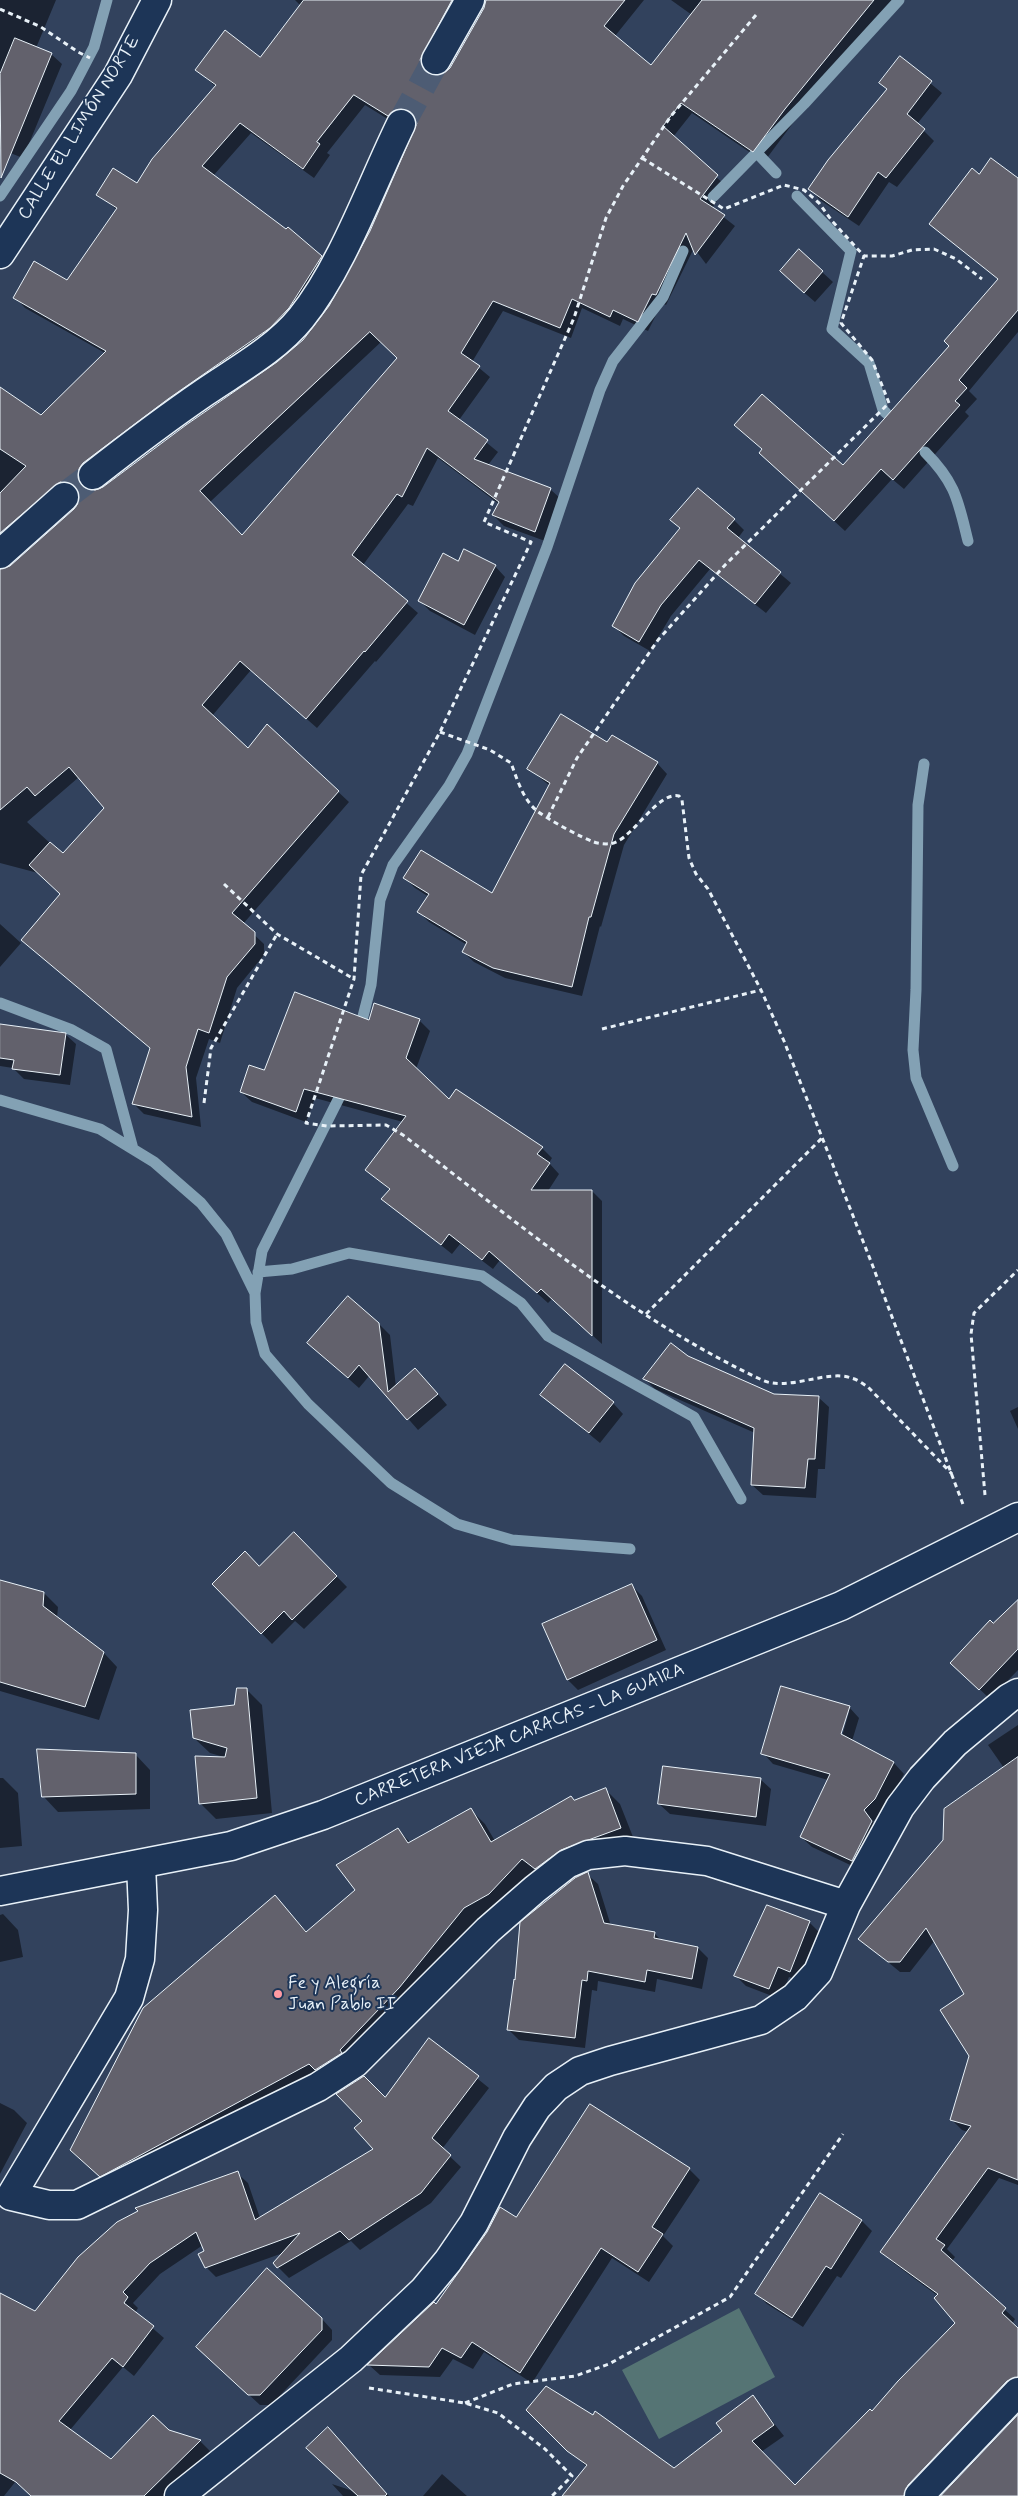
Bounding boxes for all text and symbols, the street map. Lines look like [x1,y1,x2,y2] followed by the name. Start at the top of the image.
[14,32,146,224] street label: CALLE EL LIMÓN NORTE
[352,1660,688,1812] street label: CARRETERA VIEJA CARACAS - LA GUAIRA
[288,1973,396,2016] place label: Fe y Alegría Juan Pablo II
[272,1988,284,2000] marker: Fe y Alegría Juan Pablo II

